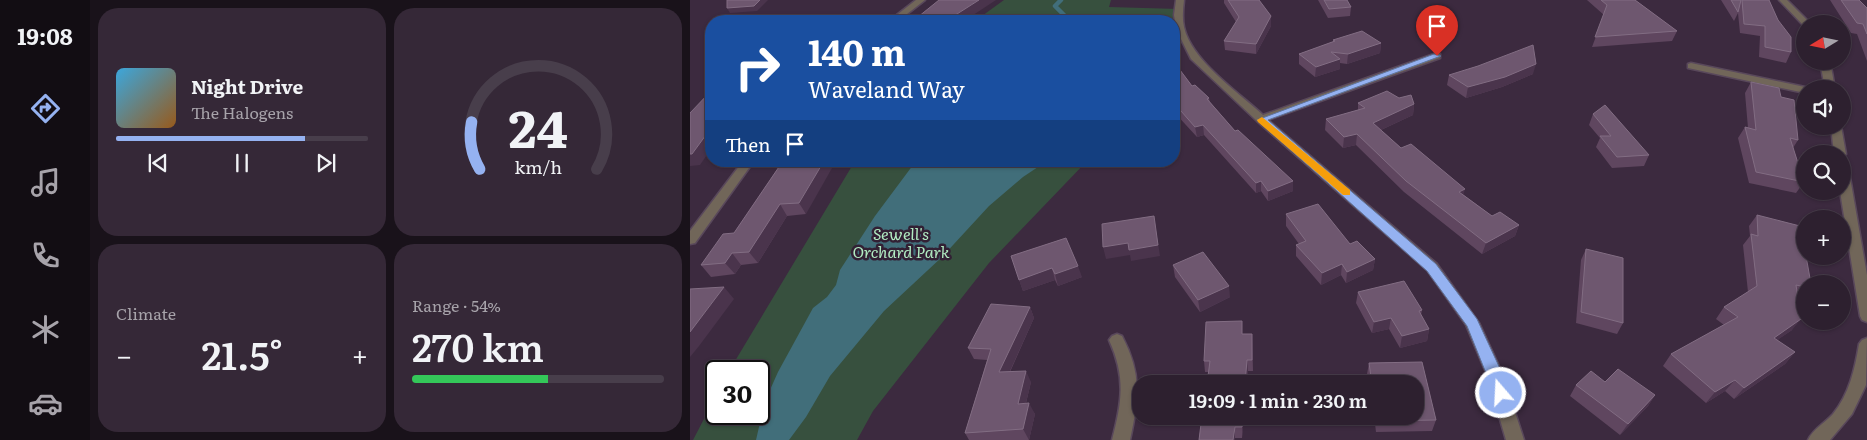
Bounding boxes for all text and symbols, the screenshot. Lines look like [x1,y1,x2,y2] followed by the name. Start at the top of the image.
[1416,5,1458,56] pin
[1423,12,1451,40] icon: arrive
[1796,15,1851,70] north arrow
[1796,15,1851,330] map controls
[17,19,73,52] text: 19:08
[808,25,906,77] text: 140 m
[725,35,790,100] icon: right
[191,72,303,100] text: Night Drive
[808,72,965,105] text: Waveland Way
[1796,80,1851,135] button: sound
[508,87,568,164] text: 24
[28,91,63,126] icon: directions
[191,100,293,124] text: The Halogens
[725,130,771,158] text: Then
[781,130,809,158] icon: arrive
[1796,145,1851,200] button: search
[144,149,172,177] icon: previous
[228,149,256,177] icon: pause
[312,149,340,177] icon: next
[514,153,562,180] text: km/h
[28,165,63,200] icon: music
[1796,210,1851,265] button: +
[853,221,950,263] park label: Sewell's Orchard Park
[28,238,63,273] icon: phone
[1796,275,1851,330] button: −
[412,293,501,317] text: Range · 54%
[116,301,176,325] text: Climate
[28,312,63,347] icon: climate
[412,317,544,374] text: 270 km
[201,325,283,382] text: 21.5°
[116,333,132,375] text: −
[352,333,368,375] text: +
[705,360,770,425] speed limit sign: 30
[1474,366,1526,418] position arrow
[28,386,63,421] icon: car
[1189,386,1367,414] text: 19:09 · 1 min · 230 m

